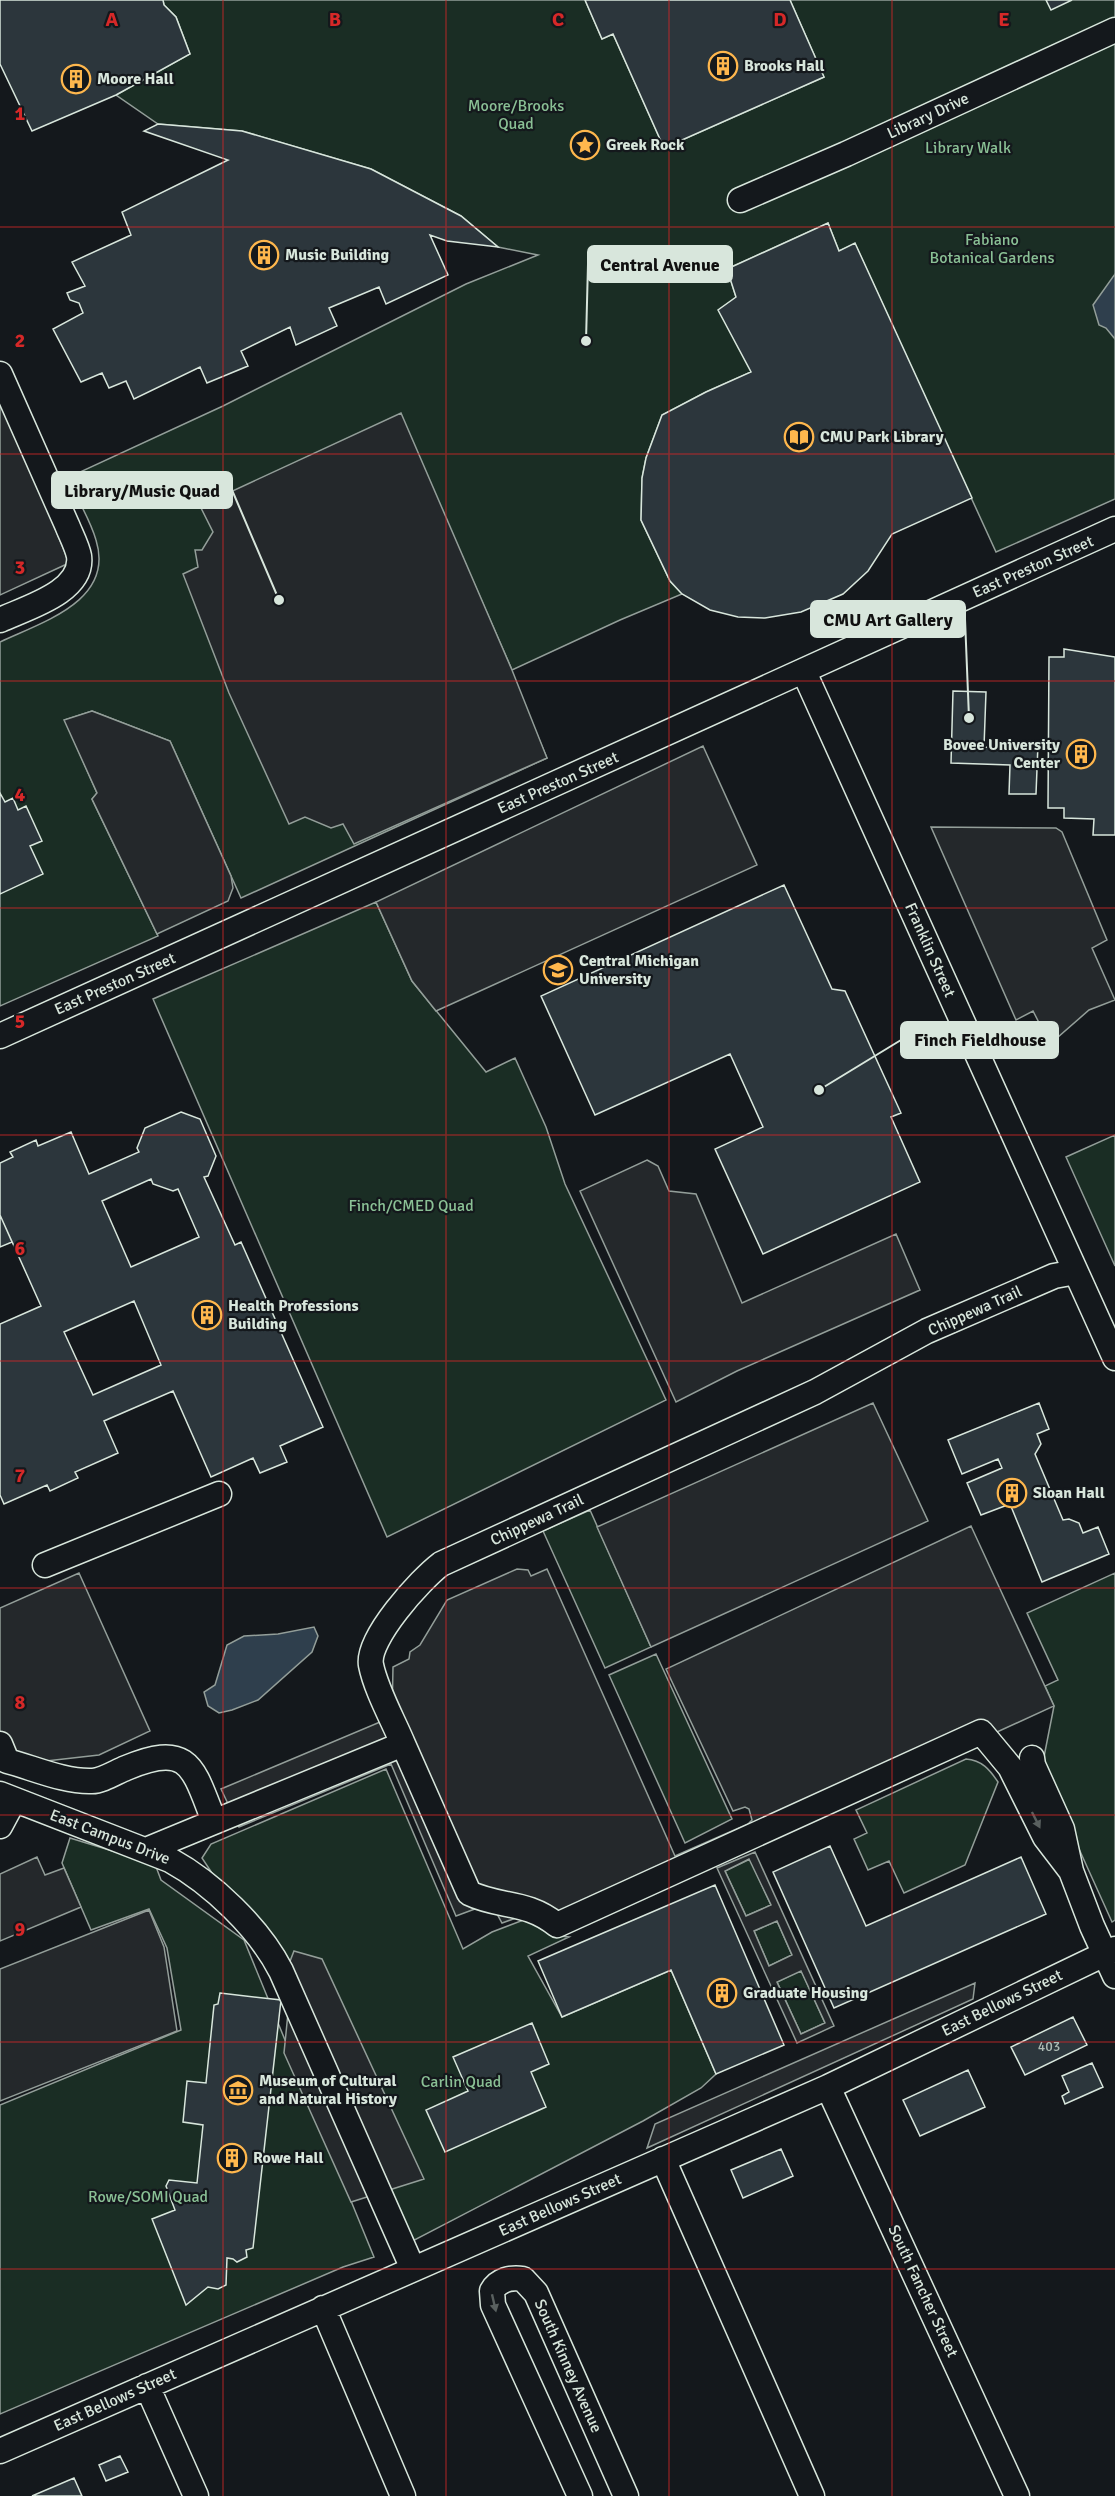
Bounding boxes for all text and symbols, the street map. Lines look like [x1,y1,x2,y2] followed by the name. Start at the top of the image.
[106,7,119,32] text: A
[329,7,341,32] text: B
[552,7,564,32] text: C
[773,7,787,32] text: D
[998,7,1010,32] text: E
[707,50,739,82] building icon: Brooks Hall
[744,56,825,76] place label: Brooks Hall
[60,63,92,95] building icon: Moore Hall
[97,69,174,89] place label: Moore Hall
[884,88,972,144] street label: Library Drive
[468,96,564,134] park label: Moore/Brooks Quad
[15,101,26,126] text: 1
[569,129,601,161] place icon: Greek Rock
[606,135,685,155] place label: Greek Rock
[925,138,1011,158] park label: Library Walk
[930,230,1054,268] park label: Fabiano Botanical Gardens
[248,239,280,271] building icon: Music Building
[285,245,390,265] place label: Music Building
[588,246,732,282] callout: Central Avenue
[600,254,720,276] text: Central Avenue
[15,328,25,353] text: 2
[783,421,815,453] library icon: CMU Park Library
[820,427,944,447] place label: CMU Park Library
[52,472,232,508] callout: Library/Music Quad
[64,480,220,502] text: Library/Music Quad
[969,531,1097,603] street label: East Preston Street
[15,555,25,580] text: 3
[811,601,965,637] callout: CMU Art Gallery
[823,609,953,631] text: CMU Art Gallery
[943,735,1061,773] place label: Bovee University Center
[1065,738,1097,770] building icon: Bovee University Center
[494,747,622,819] street label: East Preston Street
[15,782,26,807] text: 4
[900,900,960,1001] street label: Franklin Street
[51,948,179,1020] street label: East Preston Street
[579,951,699,989] place label: Central Michigan University
[542,954,574,986] school or university icon: Central Michigan University
[15,1009,25,1034] text: 5
[901,1022,1058,1058] callout: Finch Fieldhouse
[914,1029,1046,1051] text: Finch Fieldhouse
[348,1196,474,1216] park label: Finch/CMED Quad
[15,1236,26,1261] text: 6
[925,1281,1025,1341] street label: Chippewa Trail
[228,1296,359,1334] place label: Health Professions Building
[191,1299,223,1331] building icon: Health Professions Building
[15,1463,26,1488] text: 7
[996,1477,1028,1509] building icon: Sloan Hall
[1033,1483,1105,1503] place label: Sloan Hall
[487,1490,587,1550] street label: Chippewa Trail
[15,1690,26,1715] text: 8
[47,1805,173,1869] street label: East Campus Drive
[1031,1811,1041,1828] one-way arrow
[15,1917,26,1942] text: 9
[938,1965,1066,2041] street label: East Bellows Street
[706,1977,738,2009] building icon: Graduate Housing
[743,1983,868,2003] place label: Graduate Housing
[1038,2038,1060,2055] house number: 403
[259,2071,397,2109] place label: Museum of Cultural and Natural History
[421,2072,501,2092] park label: Carlin Quad
[222,2074,254,2106] museum icon: Museum of Cultural and Natural History
[216,2142,248,2174] building icon: Rowe Hall
[253,2148,323,2168] place label: Rowe Hall
[496,2169,625,2241] street label: East Bellows Street
[88,2187,208,2207] park label: Rowe/SOMI Quad
[884,2222,963,2361] street label: South Fancher Street
[490,2294,499,2313] one-way arrow
[530,2296,606,2436] street label: South Kinney Avenue
[51,2364,180,2436] street label: East Bellows Street

